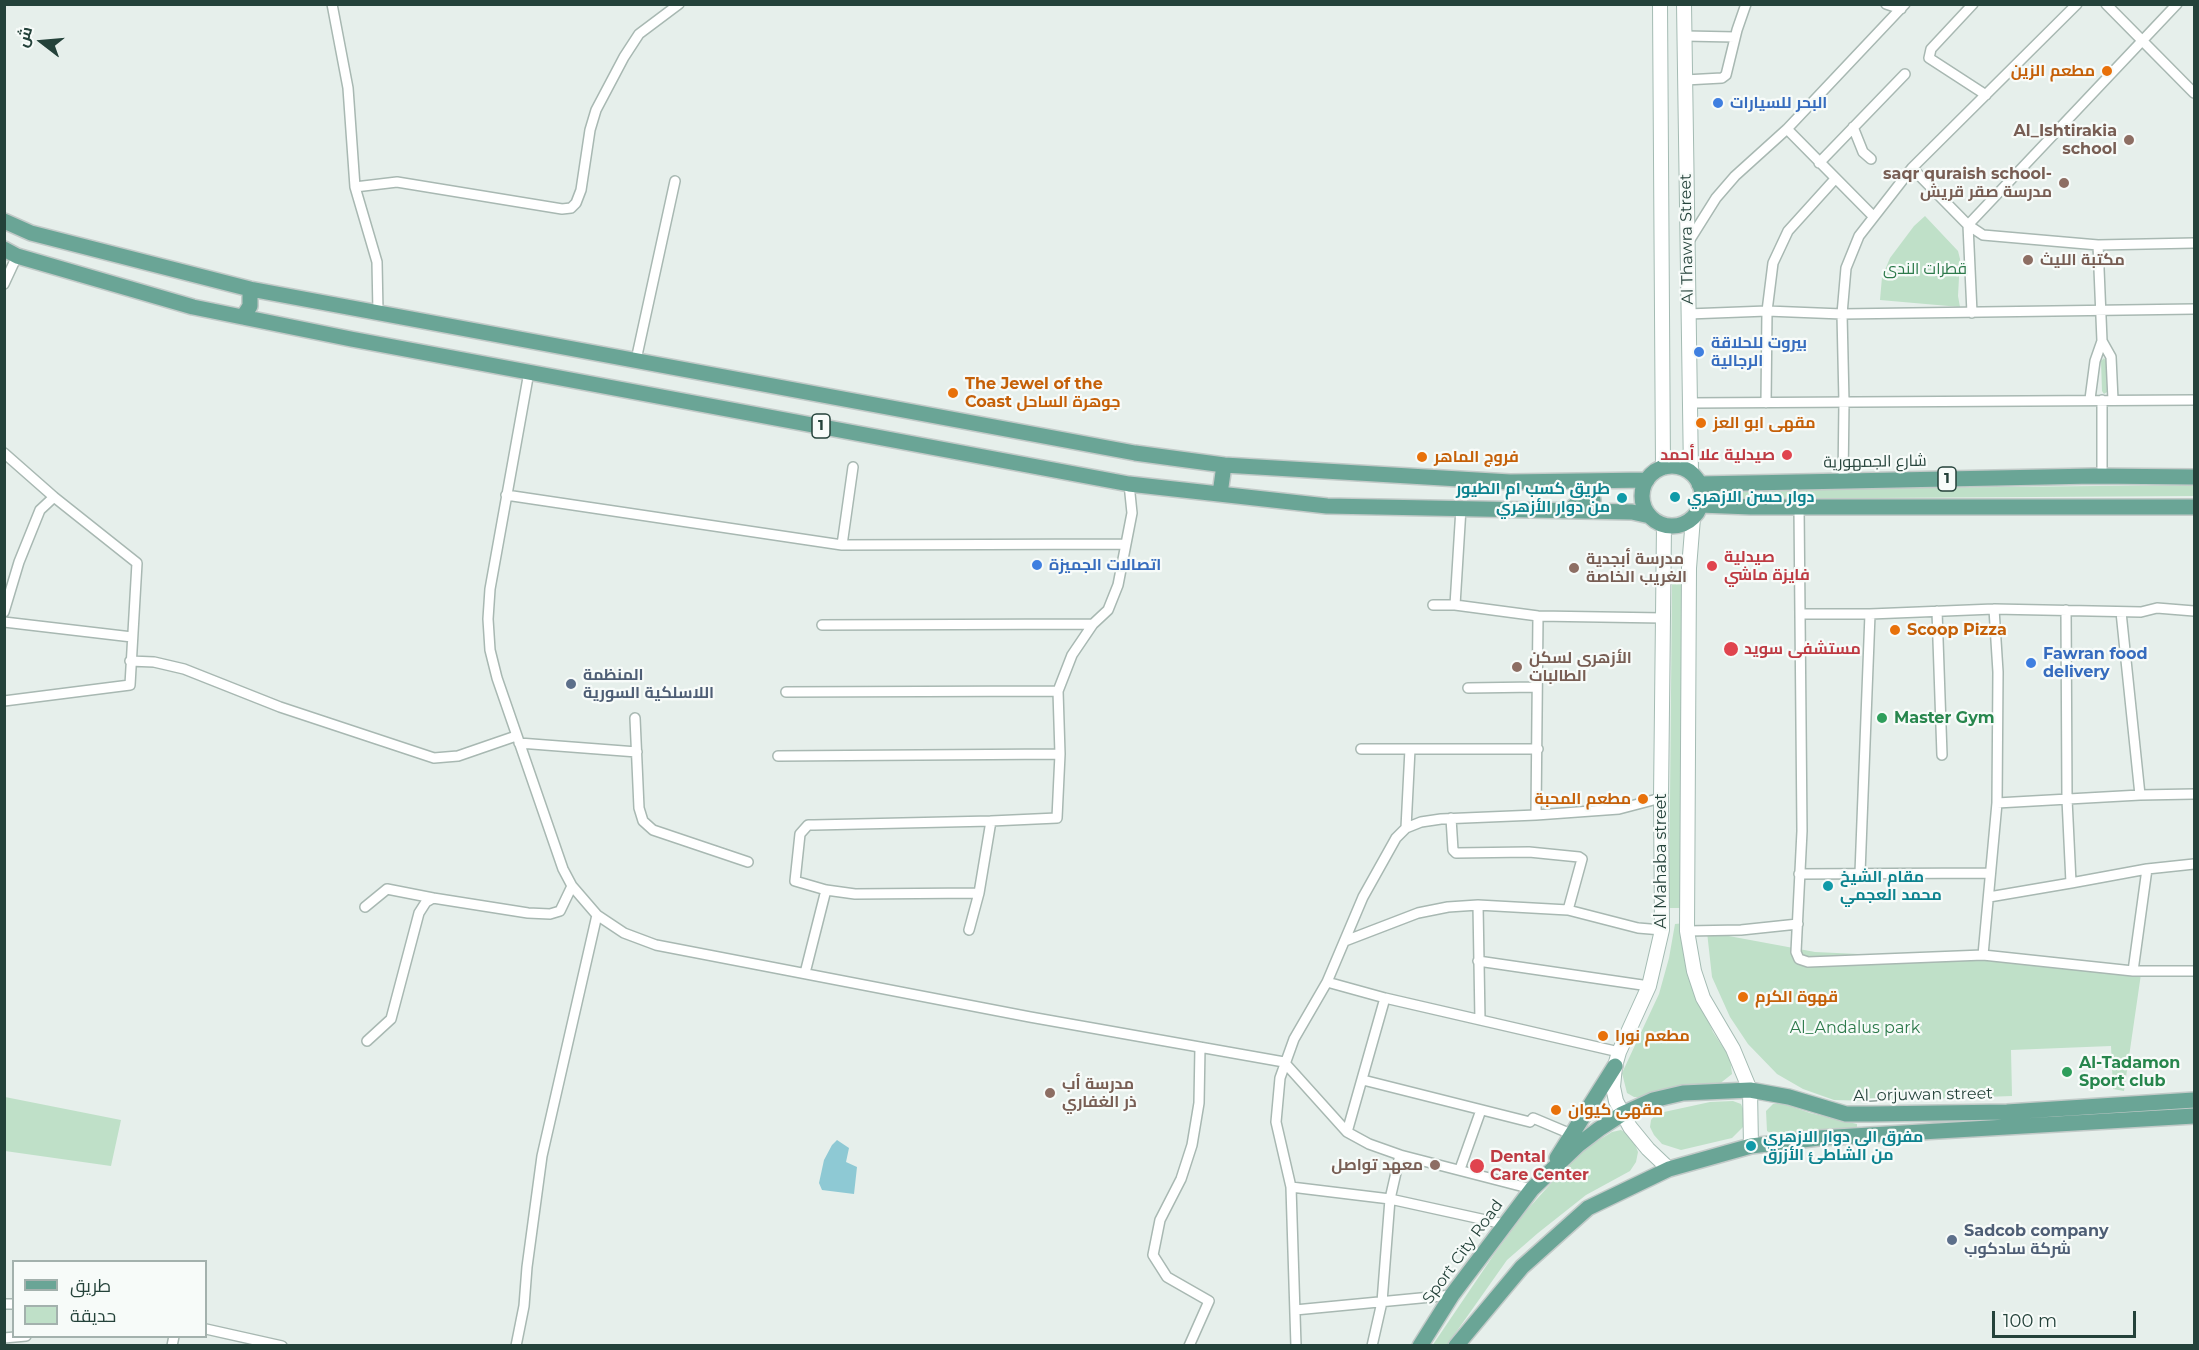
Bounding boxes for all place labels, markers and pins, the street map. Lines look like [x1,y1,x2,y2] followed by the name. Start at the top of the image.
[2011,61,2095,81] place label: مطعم الزين
[2100,64,2114,78] marker: مطعم الزين
[1730,93,1827,113] place label: البحر للسيارات
[1711,96,1725,110] marker: البحر للسيارات
[2014,121,2117,159] place label: Al_Ishtirakia school
[2122,133,2136,147] marker: Al_Ishtirakia school
[1883,164,2052,202] place label: saqr quraish school- مدرسة صقر قريش
[2057,176,2071,190] marker: saqr quraish school- مدرسة صقر قريش
[2040,250,2125,270] place label: مكتبة الليث
[2021,253,2035,267] marker: مكتبة الليث
[1711,333,1807,371] place label: بيروت للحلاقة الرجالية
[1692,345,1706,359] marker: بيروت للحلاقة الرجالية
[965,374,1120,412] place label: The Jewel of the Coast جوهرة الساحل
[946,386,960,400] marker: The Jewel of the Coast جوهرة الساحل
[1713,413,1816,433] place label: مقهى ابو العز
[1694,416,1708,430] marker: مقهى ابو العز
[1660,445,1775,465] place label: صيدلية علا أحمد
[1434,447,1519,467] place label: فروج الماهر
[1780,448,1794,462] marker: صيدلية علا أحمد
[1415,450,1429,464] marker: فروج الماهر
[1456,479,1610,517] place label: طريق كسب ام الطيور من دوار الأزهري
[1687,487,1815,507] place label: دوار حسن الازهري
[1668,490,1682,504] marker: دوار حسن الازهري
[1615,491,1629,505] marker: طريق كسب ام الطيور من دوار الأزهري
[1724,547,1810,585] place label: صيدلية فايزة ماشي
[1586,549,1687,587] place label: مدرسة أبجدية الغريب الخاصة
[1049,555,1161,575] place label: اتصالات الجميزة
[1030,558,1044,572] marker: اتصالات الجميزة
[1705,559,1719,573] marker: صيدلية فايزة ماشي
[1567,561,1581,575] marker: مدرسة أبجدية الغريب الخاصة
[1907,620,2007,640] place label: Scoop Pizza
[1888,623,1902,637] marker: Scoop Pizza
[1744,639,1861,659] place label: مستشفى سويد
[1722,640,1740,658] marker: مستشفى سويد
[2043,644,2148,682] place label: Fawran food delivery
[1529,648,1632,686] place label: الأزهري لسكن الطالبات
[2024,656,2038,670] marker: Fawran food delivery
[1510,660,1524,674] marker: الأزهري لسكن الطالبات
[583,665,714,703] place label: المنظمة اللاسلكية السورية
[564,677,578,691] marker: المنظمة اللاسلكية السورية
[1894,708,1995,728] place label: Master Gym
[1875,711,1889,725] marker: Master Gym
[1535,789,1631,809] place label: مطعم المحبة
[1636,792,1650,806] marker: مطعم المحبة
[1840,867,1942,905] place label: مقام الشيخ محمد العجمي
[1821,879,1835,893] marker: مقام الشيخ محمد العجمي
[1755,987,1838,1007] place label: قهوة الكرم
[1736,990,1750,1004] marker: قهوة الكرم
[1615,1026,1690,1046] place label: مطعم نورا
[1596,1029,1610,1043] marker: مطعم نورا
[2079,1053,2180,1091] place label: Al-Tadamon Sport club
[2060,1065,2074,1079] marker: Al-Tadamon Sport club
[1062,1074,1137,1112] place label: مدرسة أب ذر الغفاري
[1043,1086,1057,1100] marker: مدرسة أب ذر الغفاري
[1568,1100,1663,1120] place label: مقهى كيوان
[1549,1103,1563,1117] marker: مقهى كيوان
[1763,1127,1923,1165] place label: مفرق الى دوار الازهري من الشاطئ الأزرق
[1744,1139,1758,1153] marker: مفرق الى دوار الازهري من الشاطئ الأزرق
[1490,1147,1589,1185] place label: Dental Care Center
[1331,1155,1423,1175] place label: معهد تواصل
[1468,1157,1486,1175] marker: Dental Care Center
[1428,1158,1442,1172] marker: معهد تواصل
[1964,1221,2108,1259] place label: Sadcob company شركة سادكوب
[1945,1233,1959,1247] marker: Sadcob company شركة سادكوب

